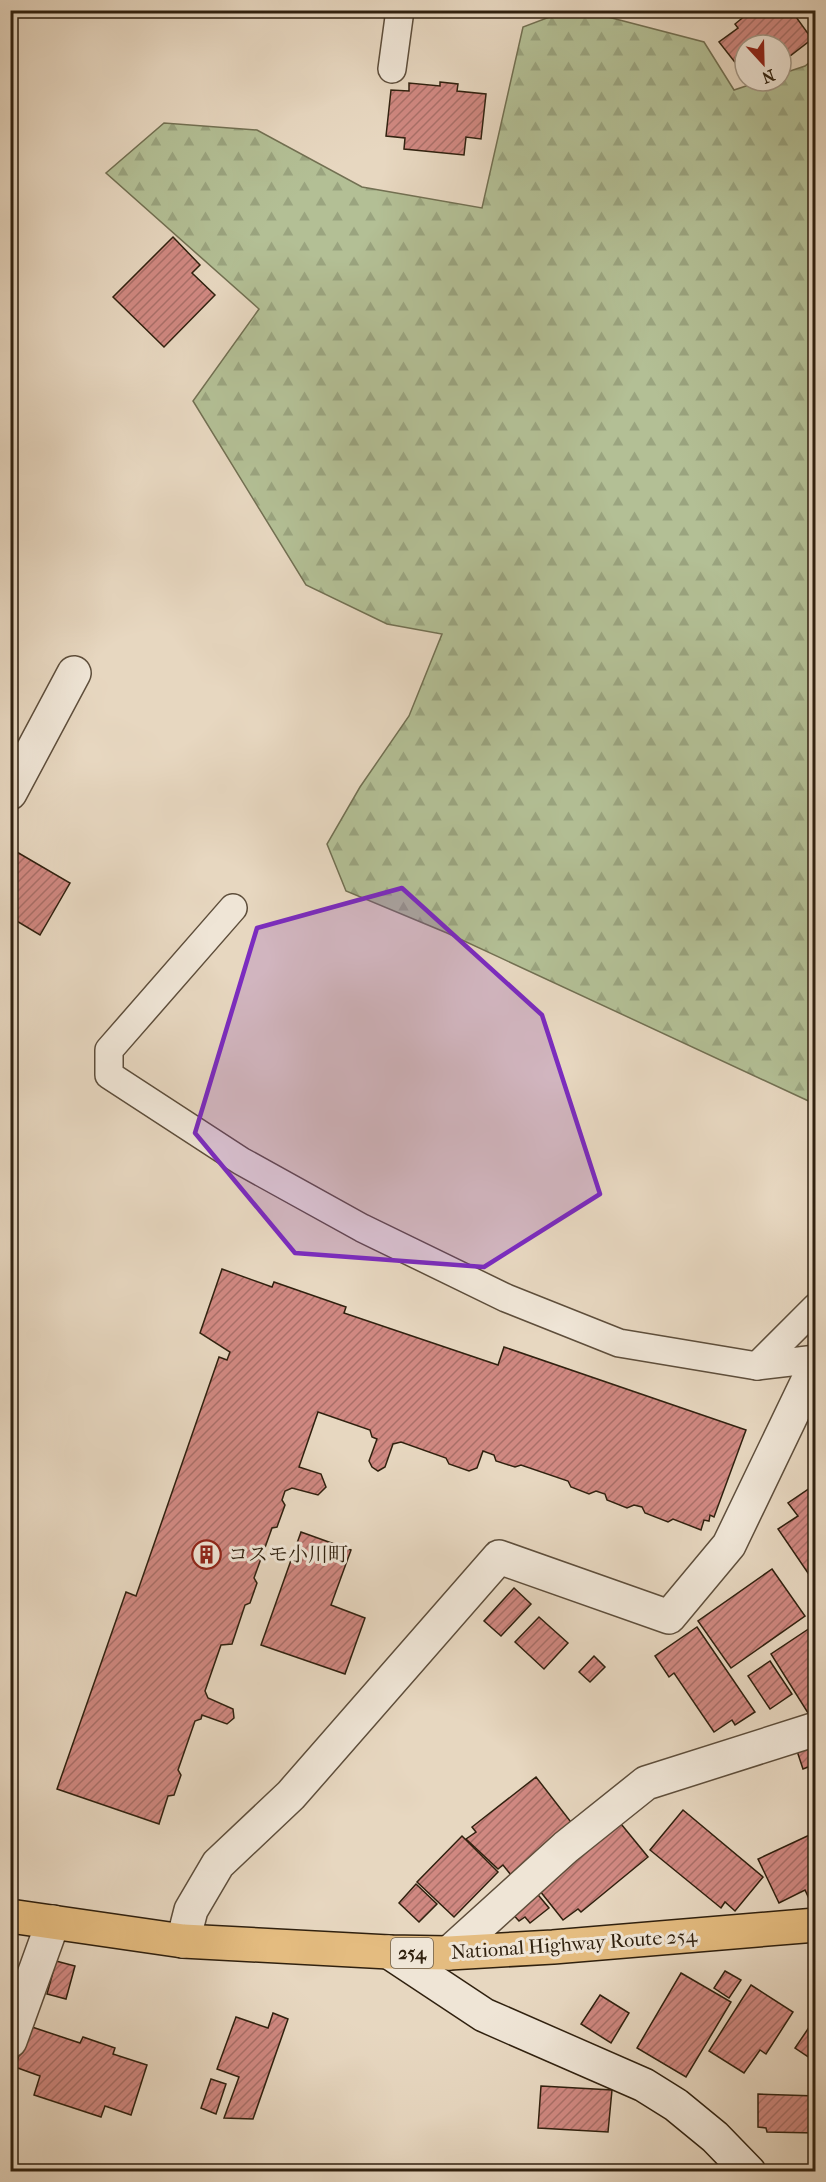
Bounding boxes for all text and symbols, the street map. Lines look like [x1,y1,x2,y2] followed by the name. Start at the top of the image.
[733,33,793,93] north arrow
[758,65,778,88] text: N
[191,1538,223,1570] building icon: コスモ小川町
[228,1543,348,1566] place label: コスモ小川町
[450,1924,699,1964] street label: National Highway Route 254
[391,1938,433,1968] road number: 254

